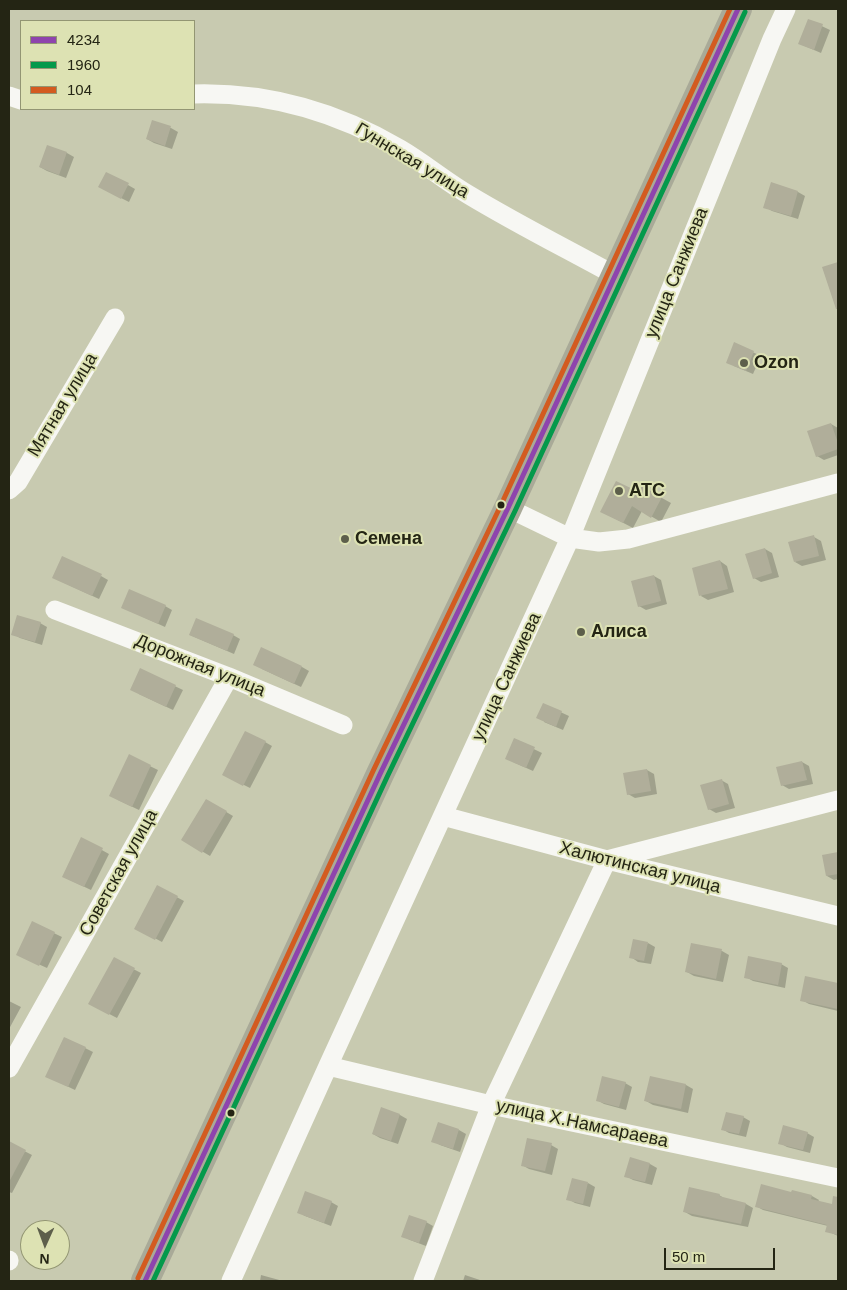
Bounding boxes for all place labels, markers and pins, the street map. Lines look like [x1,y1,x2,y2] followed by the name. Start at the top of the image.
[754,352,799,374] place label: Ozon
[738,357,750,369] marker: Ozon
[629,480,665,502] place label: АТС
[613,485,625,497] marker: АТС
[496,500,506,510] unlabelled marker
[355,528,422,550] place label: Семена
[339,533,351,545] marker: Семена
[591,621,647,643] place label: Алиса
[575,626,587,638] marker: Алиса
[226,1108,236,1118] unlabelled marker

